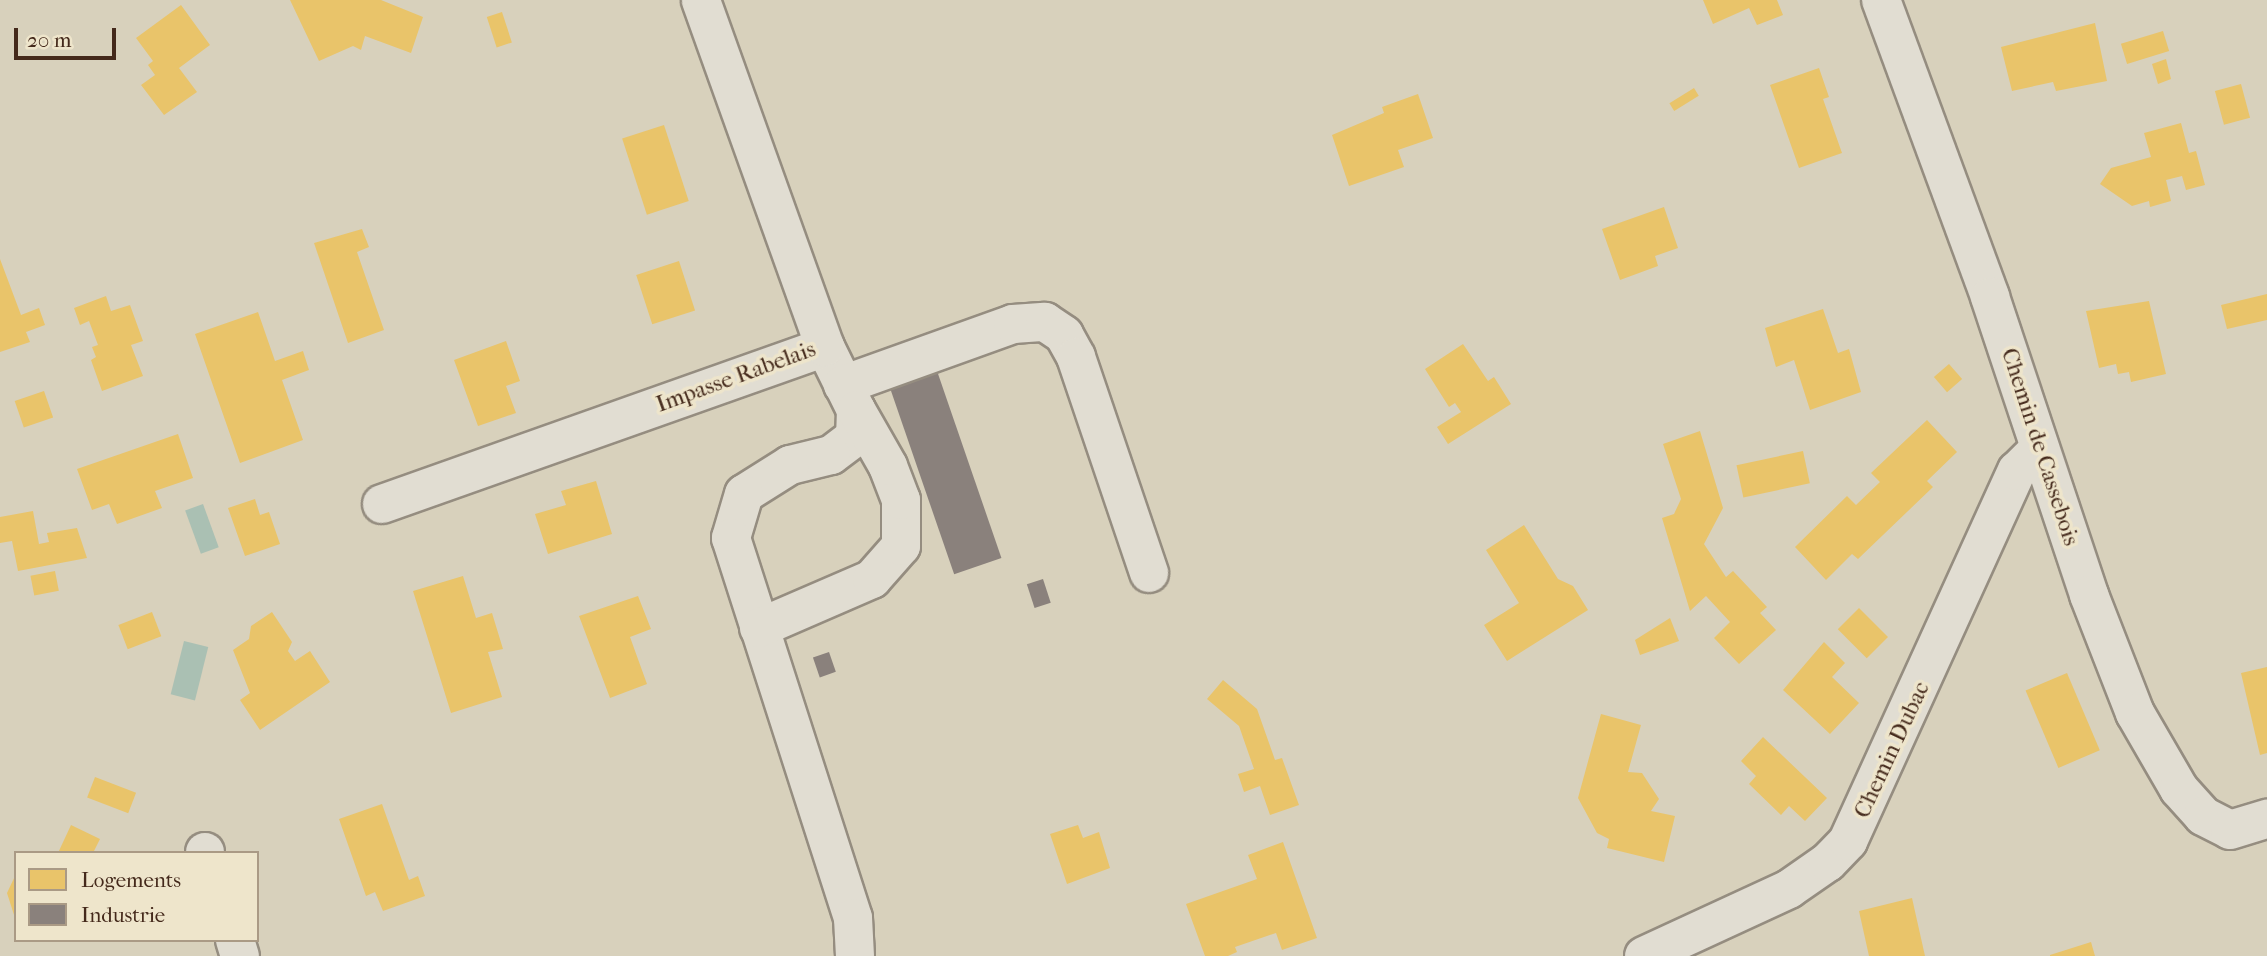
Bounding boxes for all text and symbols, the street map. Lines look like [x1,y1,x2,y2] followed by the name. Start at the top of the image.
[18,14,119,58] scale bar
[27,28,71,52] text: 20 m
[652,335,820,419] street label: Impasse Rabelais
[1995,345,2085,549] street label: Chemin de Cassebois
[1848,677,1936,823] street label: Chemin Dubac
[14,851,259,942] legend
[81,868,181,892] text: Logements
[81,903,165,927] text: Industrie

